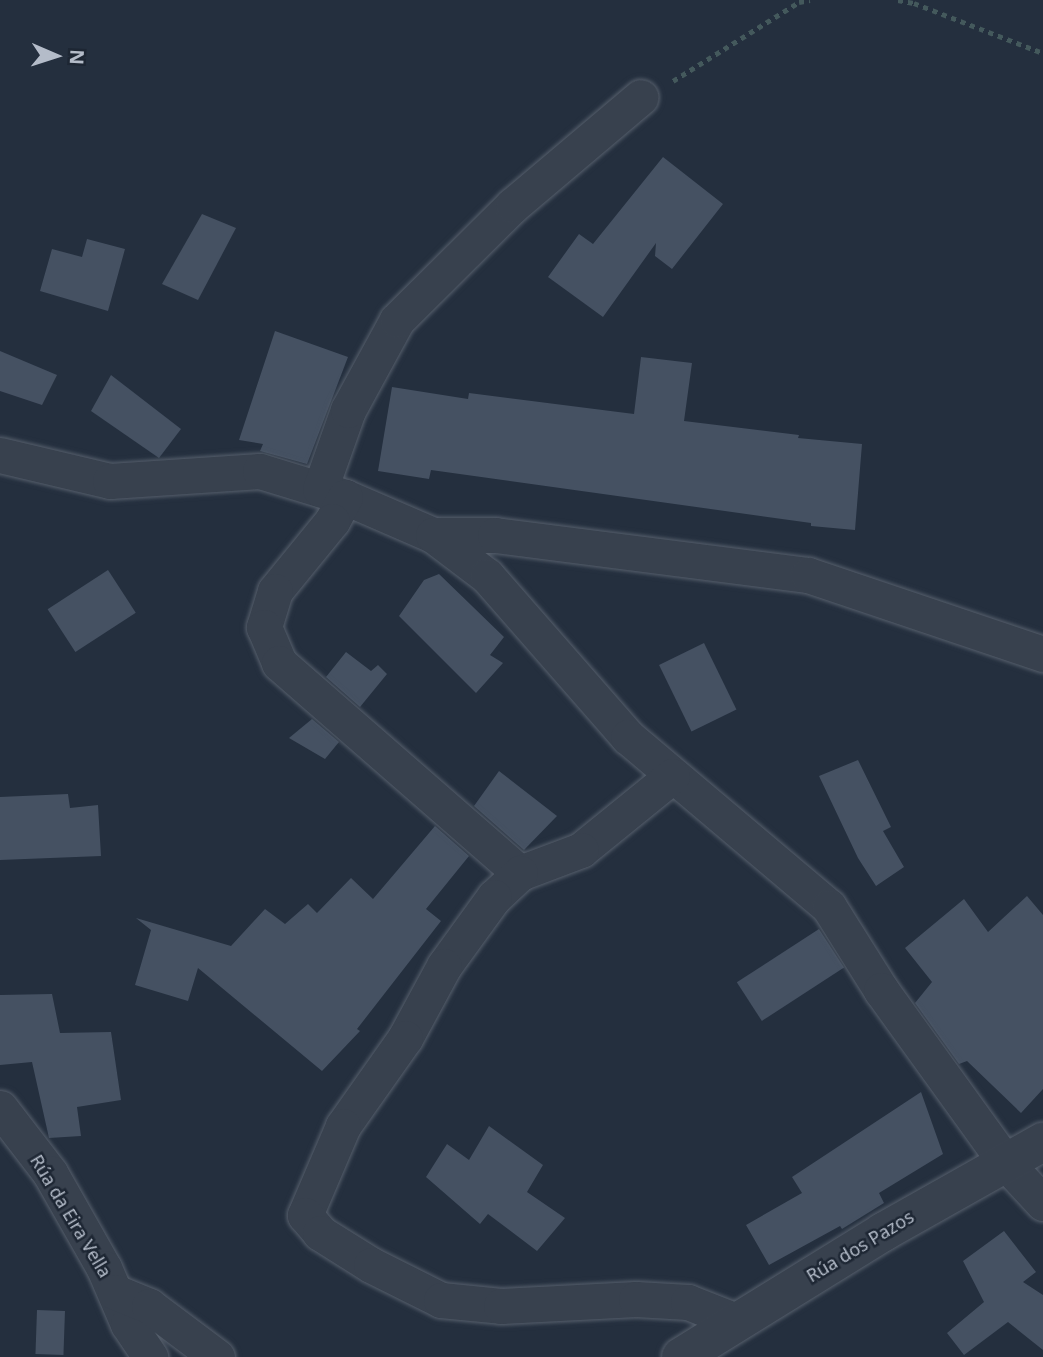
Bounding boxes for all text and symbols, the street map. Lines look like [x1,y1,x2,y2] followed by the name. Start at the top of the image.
[21,21,91,91] north arrow
[64,49,90,65] text: N
[26,1151,116,1281] street label: Rúa da Eira Vella
[802,1206,918,1286] street label: Rúa dos Pazos

